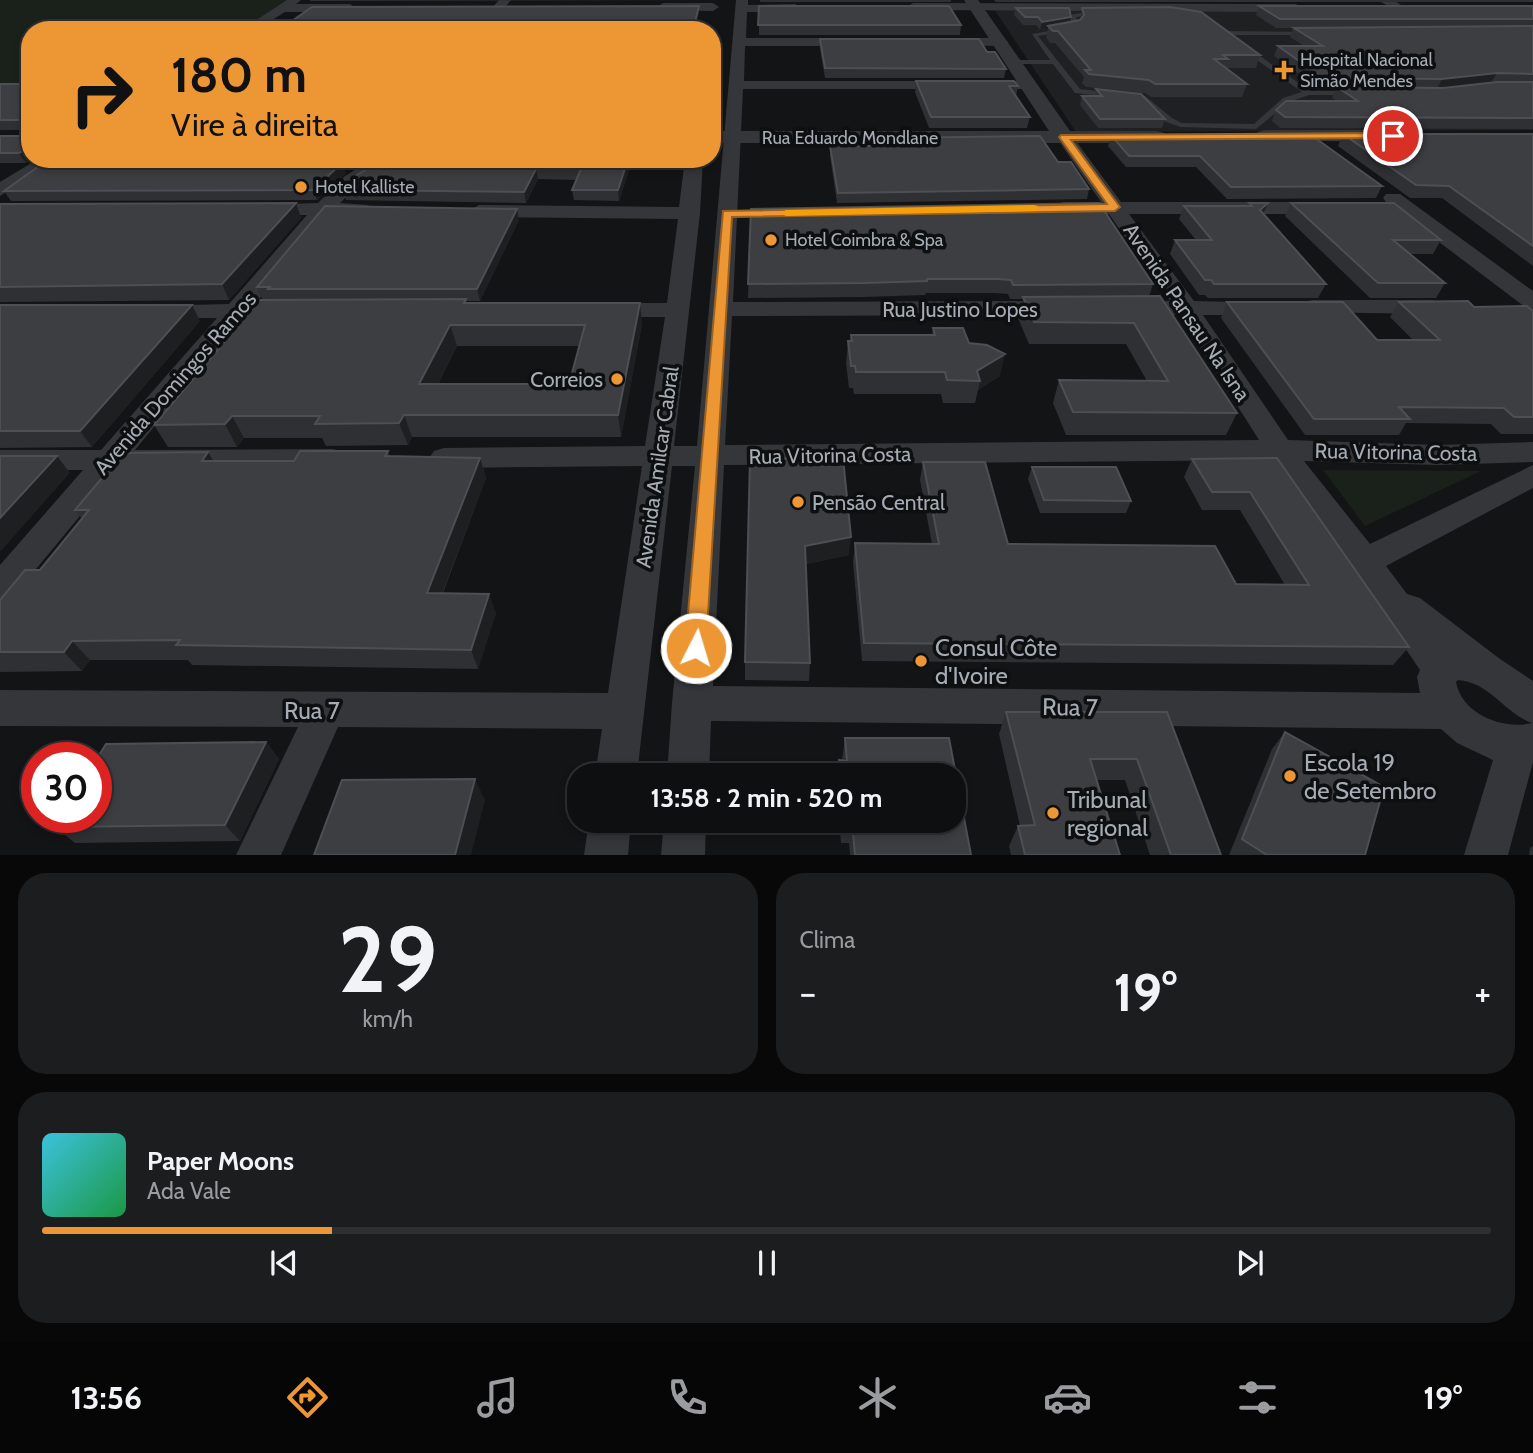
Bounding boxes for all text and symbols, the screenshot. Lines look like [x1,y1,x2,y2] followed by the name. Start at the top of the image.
[171,45,307,104] text: 180 m
[56,49,147,140] icon: right
[1300,49,1433,92] place label: Hospital Nacional Simão Mendes
[1274,60,1294,80] marker: Hospital Nacional Simão Mendes
[171,105,338,144] text: Vire à direita
[1363,106,1423,166] pin
[1374,117,1412,155] icon: arrive
[762,127,938,149] street label: Rua Eduardo Mondlane
[315,176,415,198] place label: Hotel Kalliste
[293,179,309,195] marker: Hotel Kalliste
[1118,218,1256,406] street label: Avenida Pansau Na Isna
[785,229,944,251] place label: Hotel Coimbra & Spa
[763,232,779,248] marker: Hotel Coimbra & Spa
[89,286,261,479] street label: Avenida Domingos Ramos
[882,297,1038,322] street label: Rua Justino Lopes
[630,364,684,570] street label: Avenida Amilcar Cabral
[530,367,603,392] place label: Correios
[609,371,625,387] marker: Correios
[1314,438,1478,466] street label: Rua Vitorina Costa
[748,441,912,469] street label: Rua Vitorina Costa
[812,490,945,515] place label: Pensão Central
[790,494,806,510] marker: Pensão Central
[659,611,733,685] position arrow
[935,633,1057,690] place label: Consul Côte d'Ivoire
[913,653,929,669] marker: Consul Côte d'Ivoire
[1042,692,1098,722] street label: Rua 7
[284,696,340,725] street label: Rua 7
[21,742,112,833] speed limit sign: 30
[1304,748,1436,805] place label: Escola 19 de Setembro
[1282,768,1298,784] marker: Escola 19 de Setembro
[651,782,882,814] text: 13:58 · 2 min · 520 m
[1067,785,1148,842] place label: Tribunal regional
[1045,805,1061,821] marker: Tribunal regional
[338,904,437,1015] text: 29
[800,926,855,954] text: Clima
[1114,961,1177,1024] text: 19°
[800,969,816,1016] text: −
[1474,969,1491,1016] text: +
[363,1005,413,1033] text: km/h
[147,1145,294,1177] text: Paper Moons
[147,1177,231,1205] text: Ada Vale
[265,1244,303,1282] icon: previous
[748,1244,786,1282] icon: pause
[1231,1244,1269,1282] icon: next
[283,1373,332,1422] icon: directions
[473,1373,522,1422] icon: music
[663,1373,712,1422] icon: phone
[853,1373,902,1422] icon: climate
[1043,1373,1092,1422] icon: car
[1233,1373,1282,1422] icon: filters
[71,1378,142,1417] text: 13:56
[1423,1378,1462,1417] text: 19°

